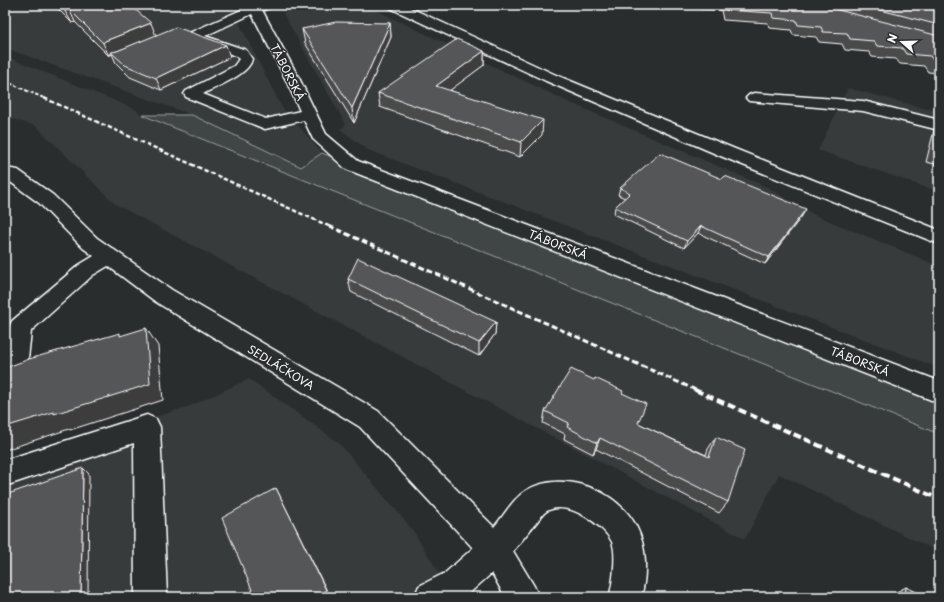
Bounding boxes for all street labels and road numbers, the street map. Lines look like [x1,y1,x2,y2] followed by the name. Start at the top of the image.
[266,41,310,103] street label: TÁBORSKÁ
[526,225,590,263] street label: TÁBORSKÁ
[244,340,318,394] street label: SEDLÁČKOVA
[828,342,892,380] street label: TÁBORSKÁ

